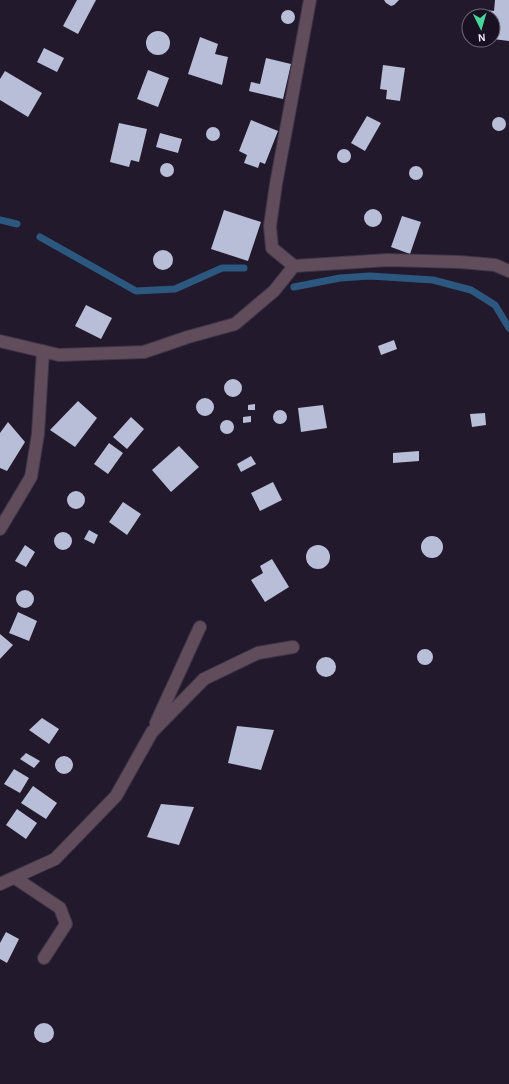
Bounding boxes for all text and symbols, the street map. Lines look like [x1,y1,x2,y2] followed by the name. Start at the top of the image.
[461,8,501,48] north arrow
[478,32,486,43] text: N

